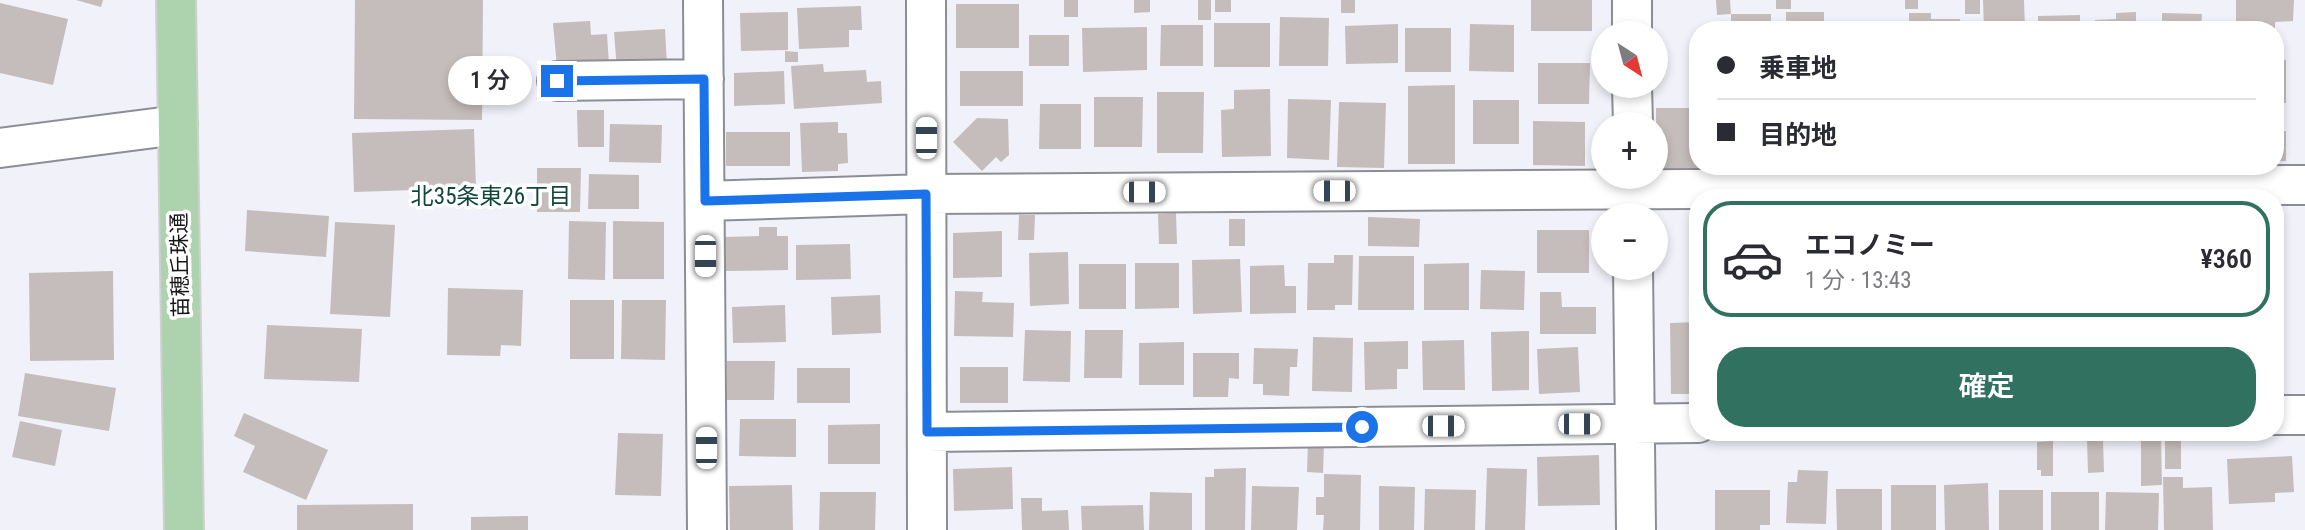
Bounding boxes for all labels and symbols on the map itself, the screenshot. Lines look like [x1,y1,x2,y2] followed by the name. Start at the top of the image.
[1591,21,1668,98] north arrow
[448,56,532,106] callout: 1 分
[541,65,573,97] route end
[916,117,937,159] car
[1314,181,1356,202] car
[1124,182,1166,203] car
[411,183,571,210] district label: 北35条東26丁目
[167,212,193,318] street label: 苗穂丘珠通
[695,235,716,277] car
[1346,411,1378,443] route start
[1559,414,1601,435] car
[1423,416,1465,437] car
[696,427,717,469] car

